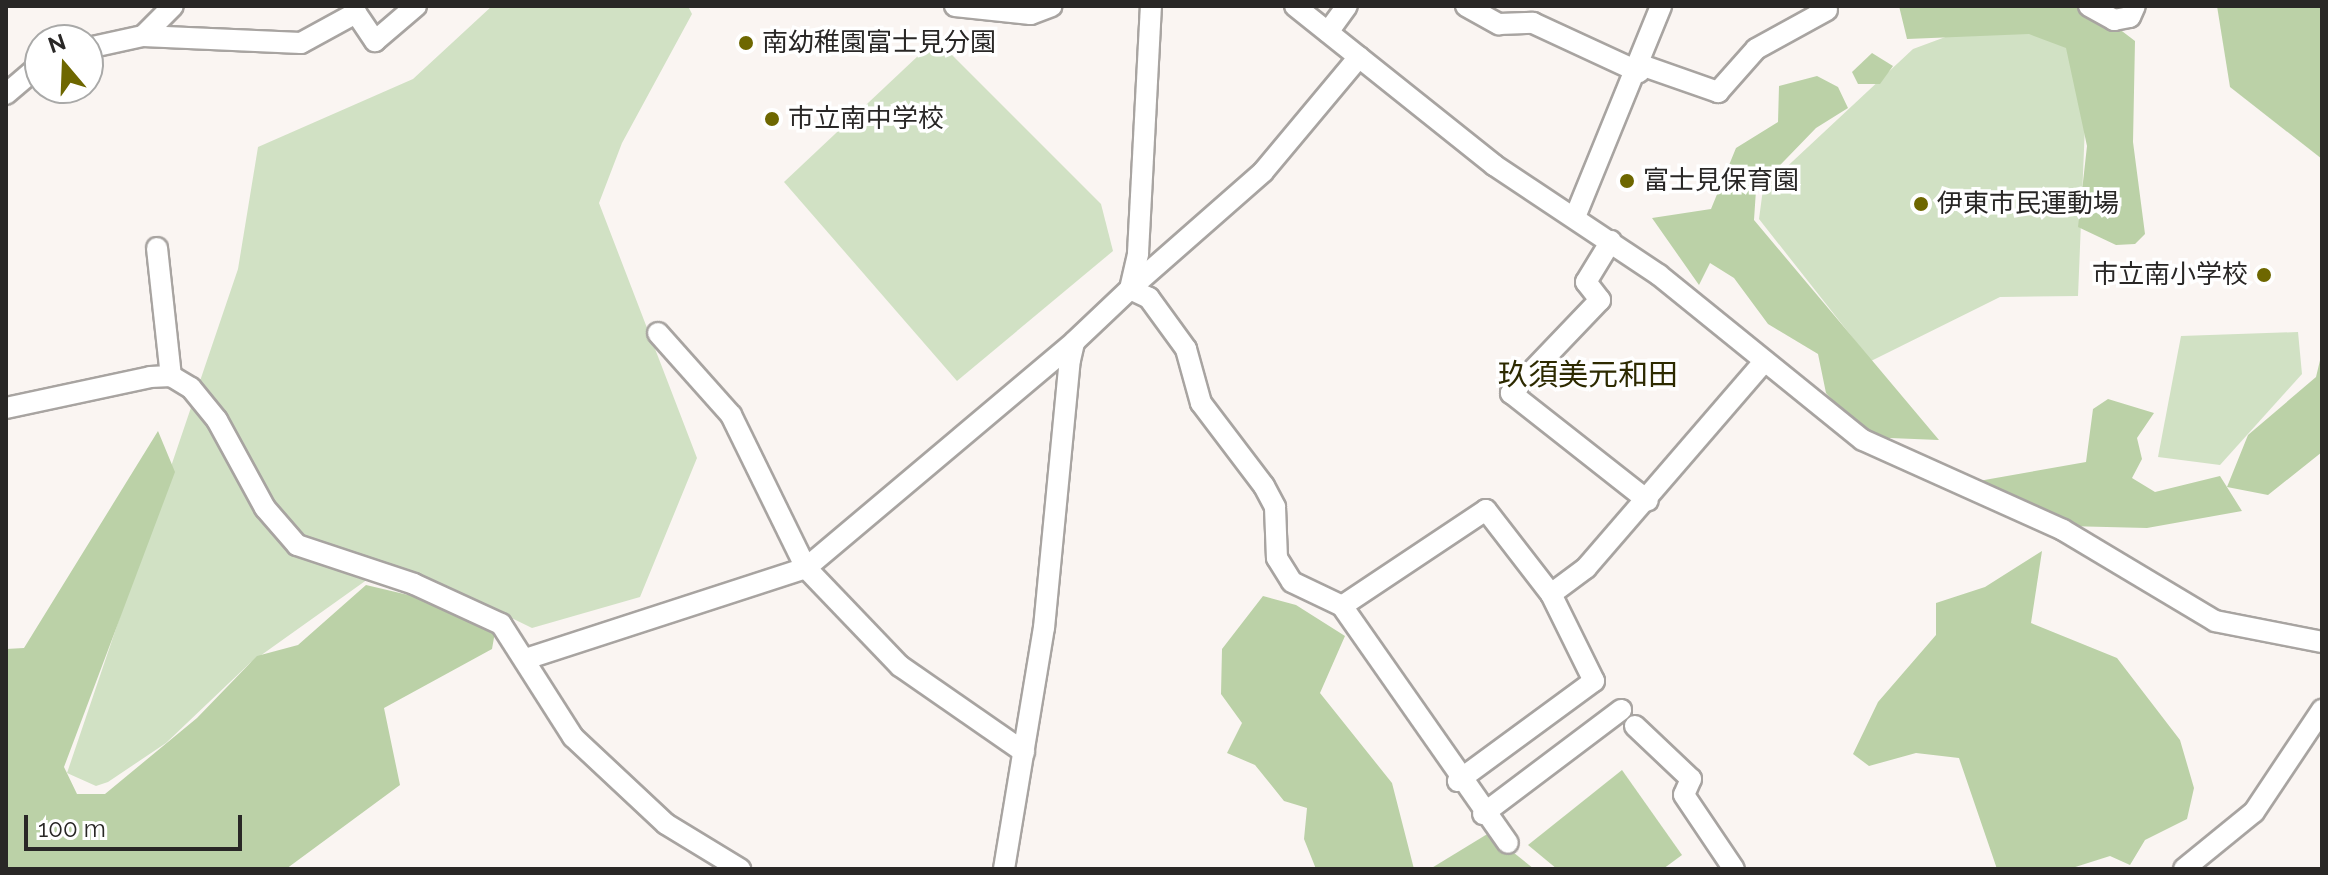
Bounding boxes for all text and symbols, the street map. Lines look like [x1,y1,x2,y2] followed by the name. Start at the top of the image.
[24,24,104,104] north arrow
[762,27,996,59] place label: 南幼稚園富士見分園
[45,28,69,58] text: N
[737,34,755,52] marker: 南幼稚園富士見分園
[788,103,944,135] place label: 市立南中学校
[763,110,781,128] marker: 市立南中学校
[1643,165,1799,197] place label: 富士見保育園
[1618,172,1636,190] marker: 富士見保育園
[1937,188,2119,220] place label: 伊東市民運動場
[1912,195,1930,213] marker: 伊東市民運動場
[2092,259,2248,291] place label: 市立南小学校
[2255,266,2273,284] marker: 市立南小学校
[1498,357,1678,393] district label: 玖須美元和田
[28,799,246,849] scale bar
[38,814,106,843] text: 100 m

